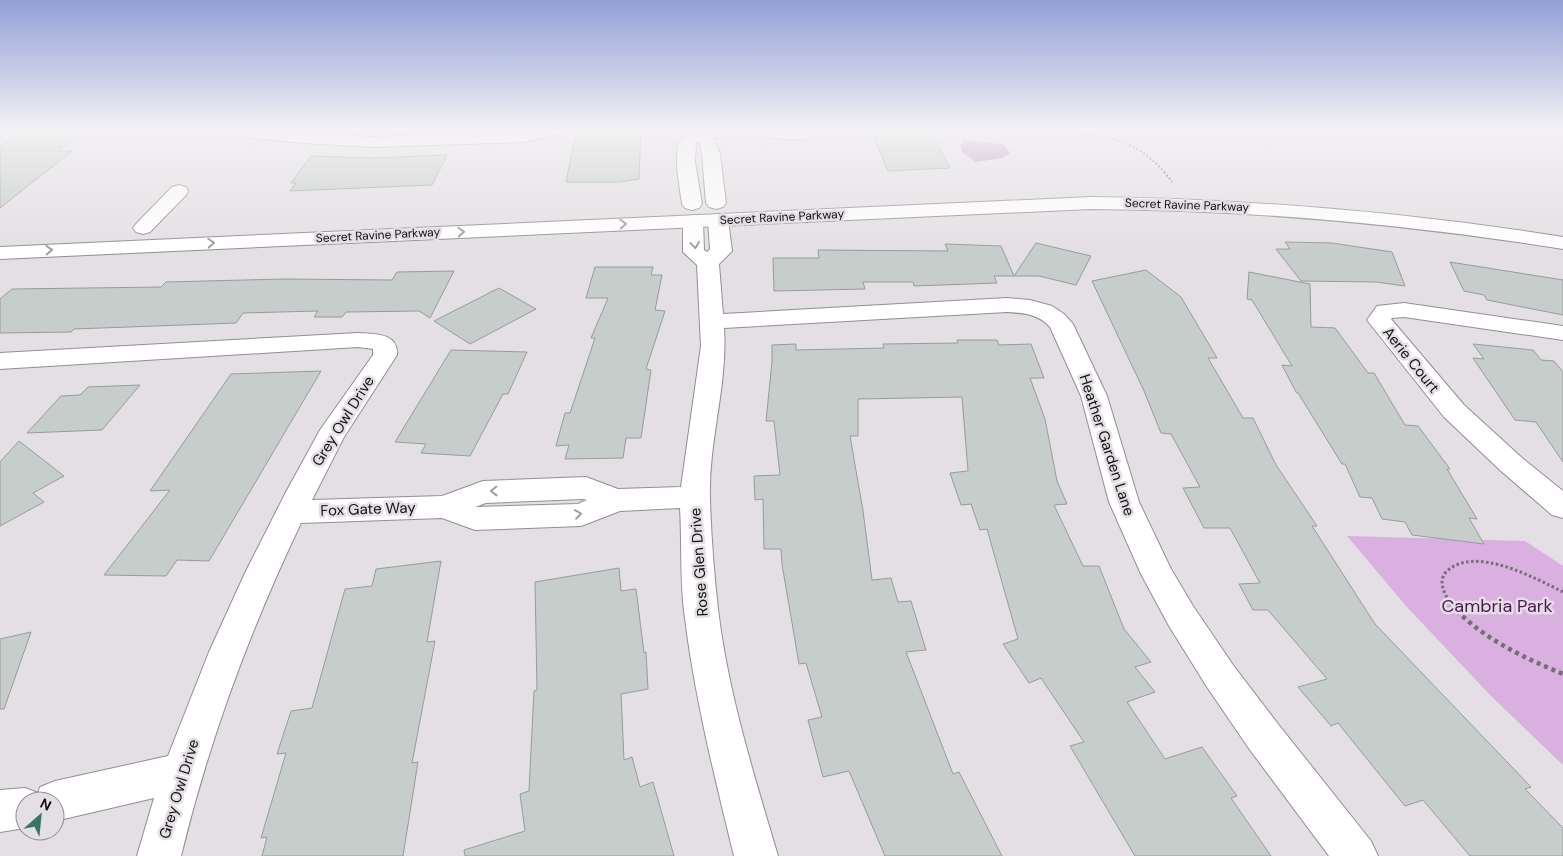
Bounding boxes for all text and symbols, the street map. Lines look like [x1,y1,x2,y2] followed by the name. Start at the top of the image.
[1125,195,1250,215] street label: Secret Ravine Parkway
[719,206,845,228] street label: Secret Ravine Parkway
[619,219,627,230] one-way arrow
[315,224,441,246] street label: Secret Ravine Parkway
[457,226,465,237] one-way arrow
[208,238,215,248] one-way arrow
[689,241,699,250] one-way arrow
[45,245,53,256] one-way arrow
[1378,323,1444,397] street label: Aerie Court
[307,372,379,470] street label: Grey Owl Drive
[1075,372,1139,518] street label: Heather Garden Lane
[489,486,497,497] one-way arrow
[320,497,417,521] street label: Fox Gate Way
[685,507,713,617] street label: Rose Glen Drive
[573,510,582,520] one-way arrow
[1441,594,1553,618] park label: Cambria Park
[154,737,204,841] street label: Grey Owl Drive
[15,791,65,841] north arrow
[37,794,55,815] text: N

